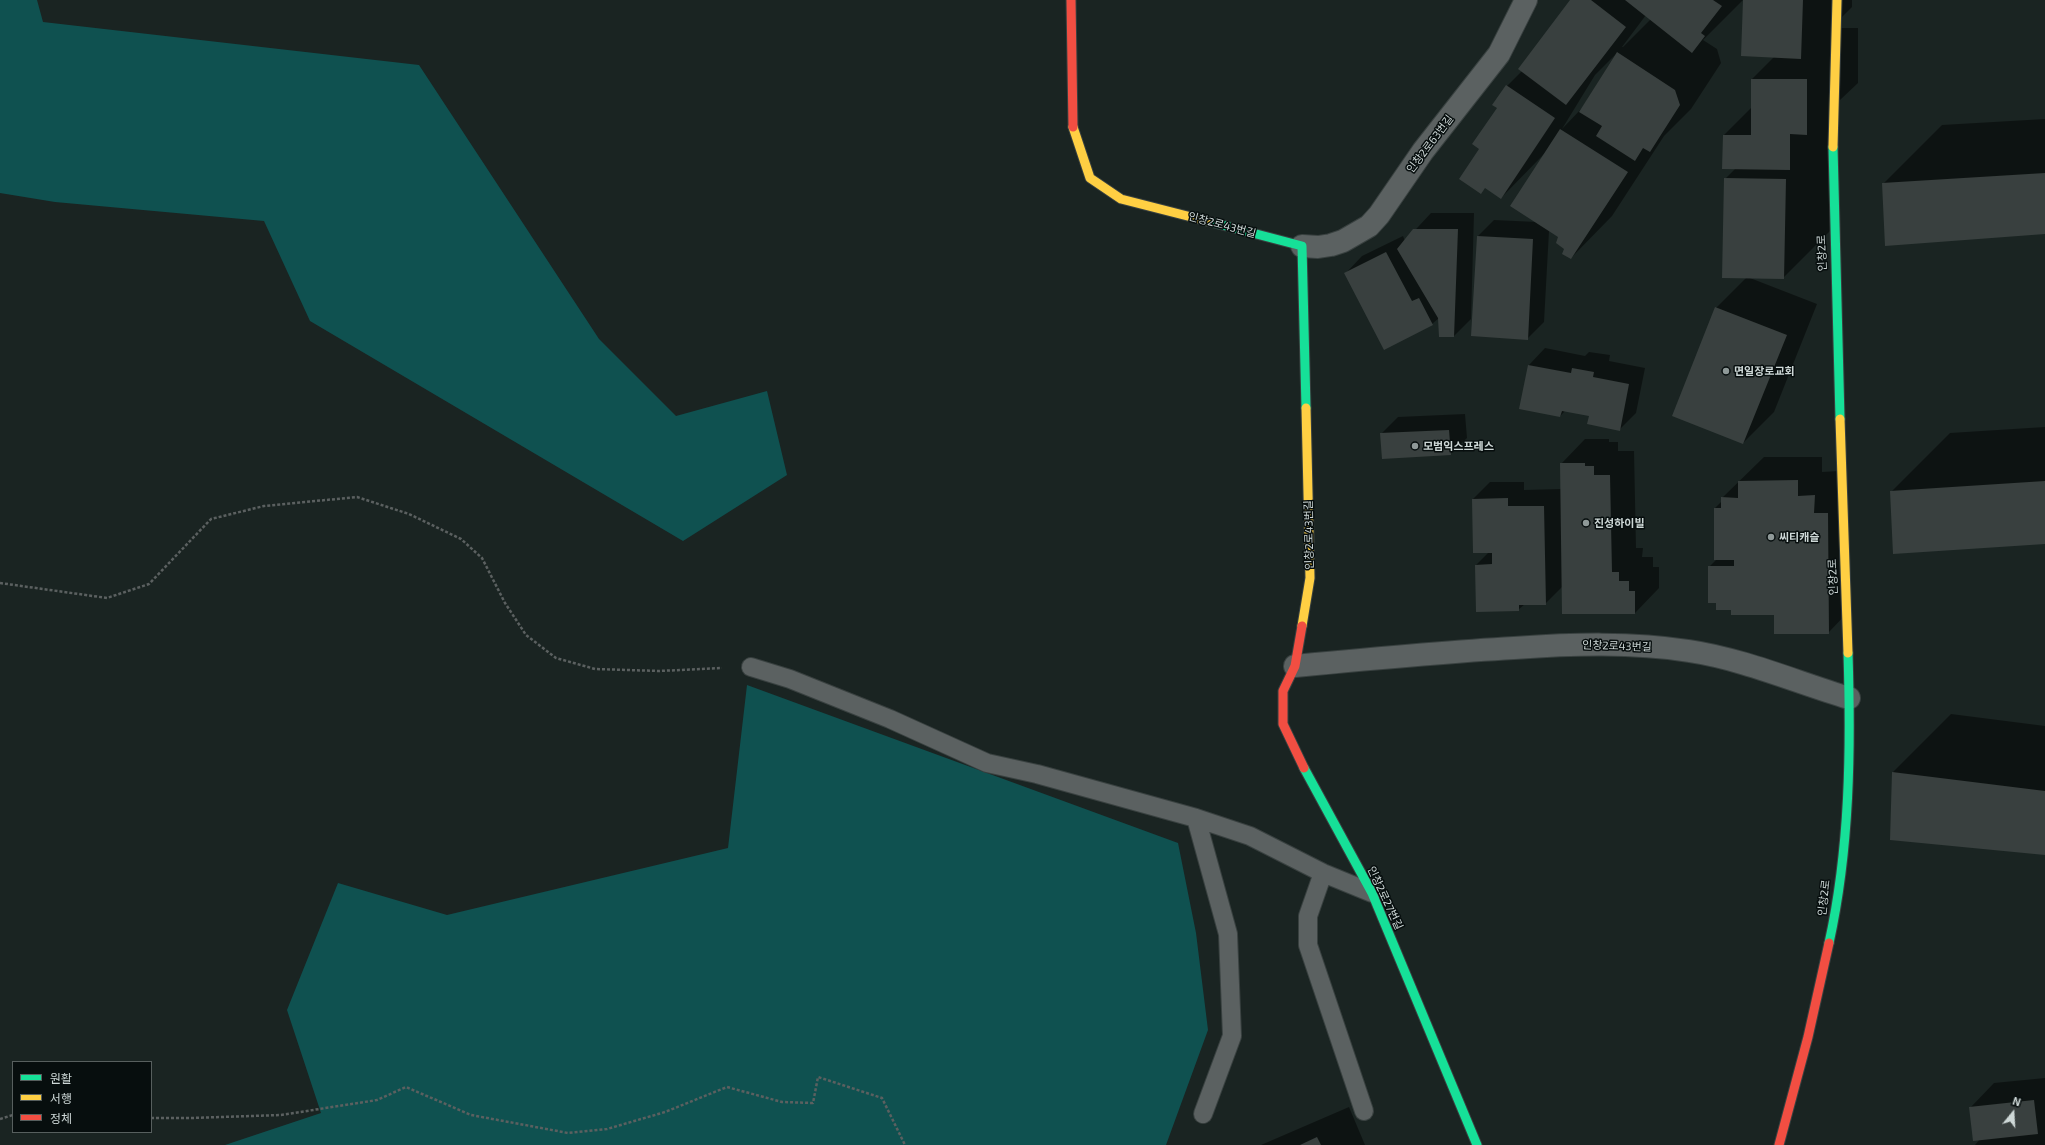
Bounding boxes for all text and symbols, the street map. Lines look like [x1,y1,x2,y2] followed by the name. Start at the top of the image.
[1404,112,1456,176] street label: 인창2로63번길
[1187,210,1257,240] street label: 인창2로43번길
[1815,235,1829,271] street label: 인창2로
[1734,364,1795,378] place label: 면일장로교회
[1721,366,1731,376] marker: 면일장로교회
[1423,439,1494,453] place label: 모범익스프레스
[1410,441,1420,451] marker: 모범익스프레스
[1302,500,1316,570] street label: 인창2로43번길
[1594,516,1645,530] place label: 진성하이빌
[1581,518,1591,528] marker: 진성하이빌
[1779,530,1819,544] place label: 씨티캐슬
[1766,532,1776,542] marker: 씨티캐슬
[1826,559,1840,595] street label: 인창2로
[1582,638,1652,654] street label: 인창2로43번길
[1365,864,1405,932] street label: 인창2로27번길
[1815,879,1833,917] street label: 인창2로
[12,1061,152,1133] legend
[50,1071,72,1085] text: 원활
[50,1091,72,1105] text: 서행
[1993,1093,2033,1133] north arrow
[2011,1094,2023,1109] text: N
[50,1111,72,1125] text: 정체

